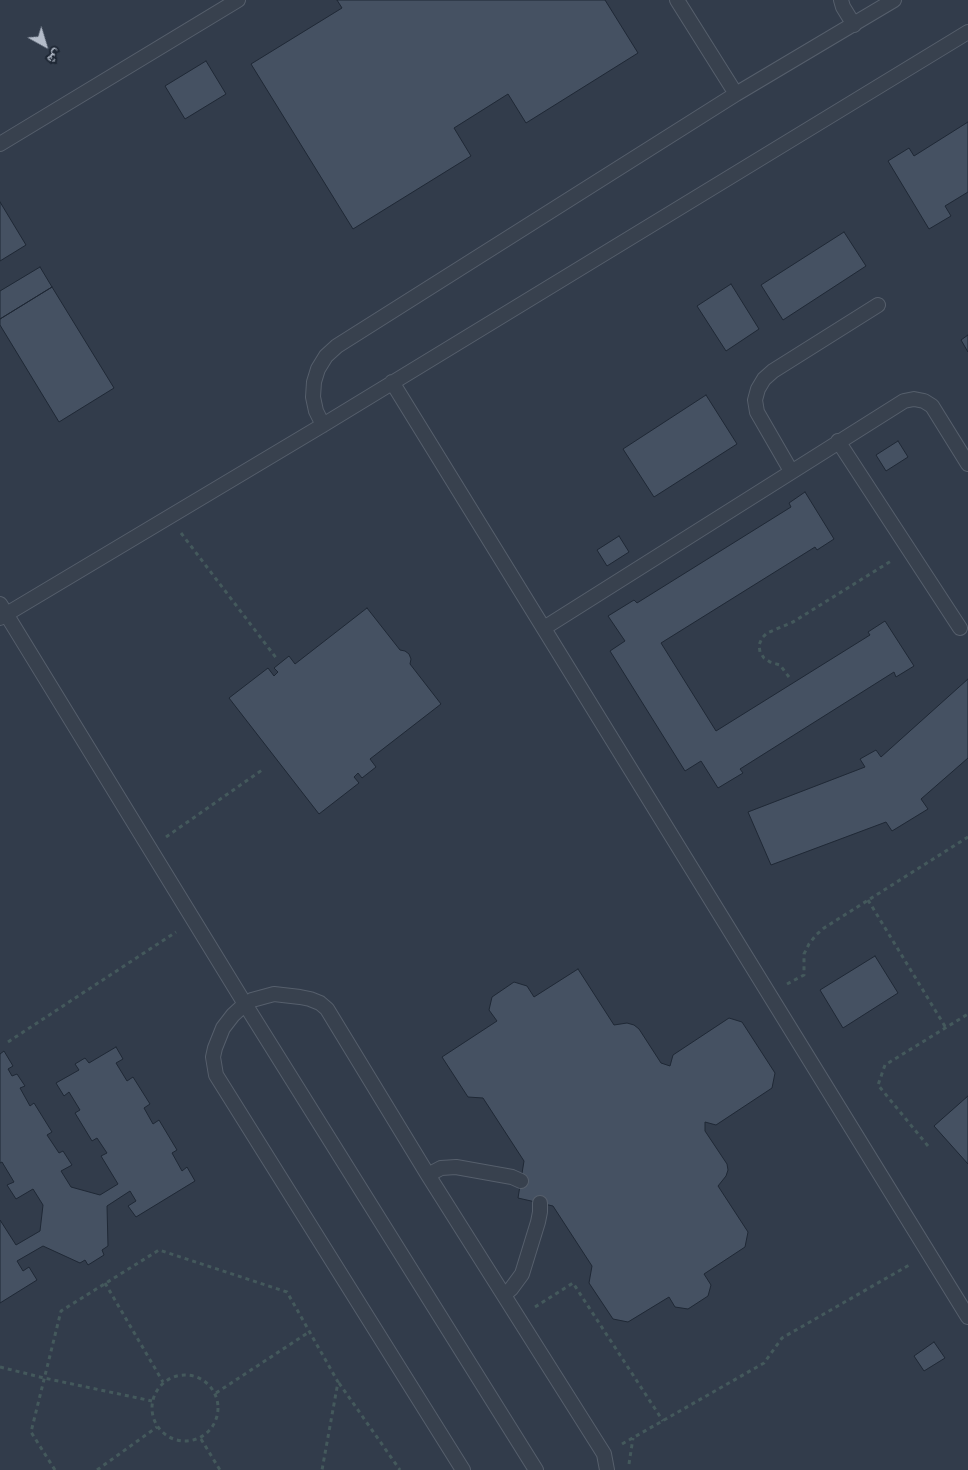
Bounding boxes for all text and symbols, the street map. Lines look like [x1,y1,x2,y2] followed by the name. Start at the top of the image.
[20,20,70,70] north arrow
[44,46,66,68] text: ش

